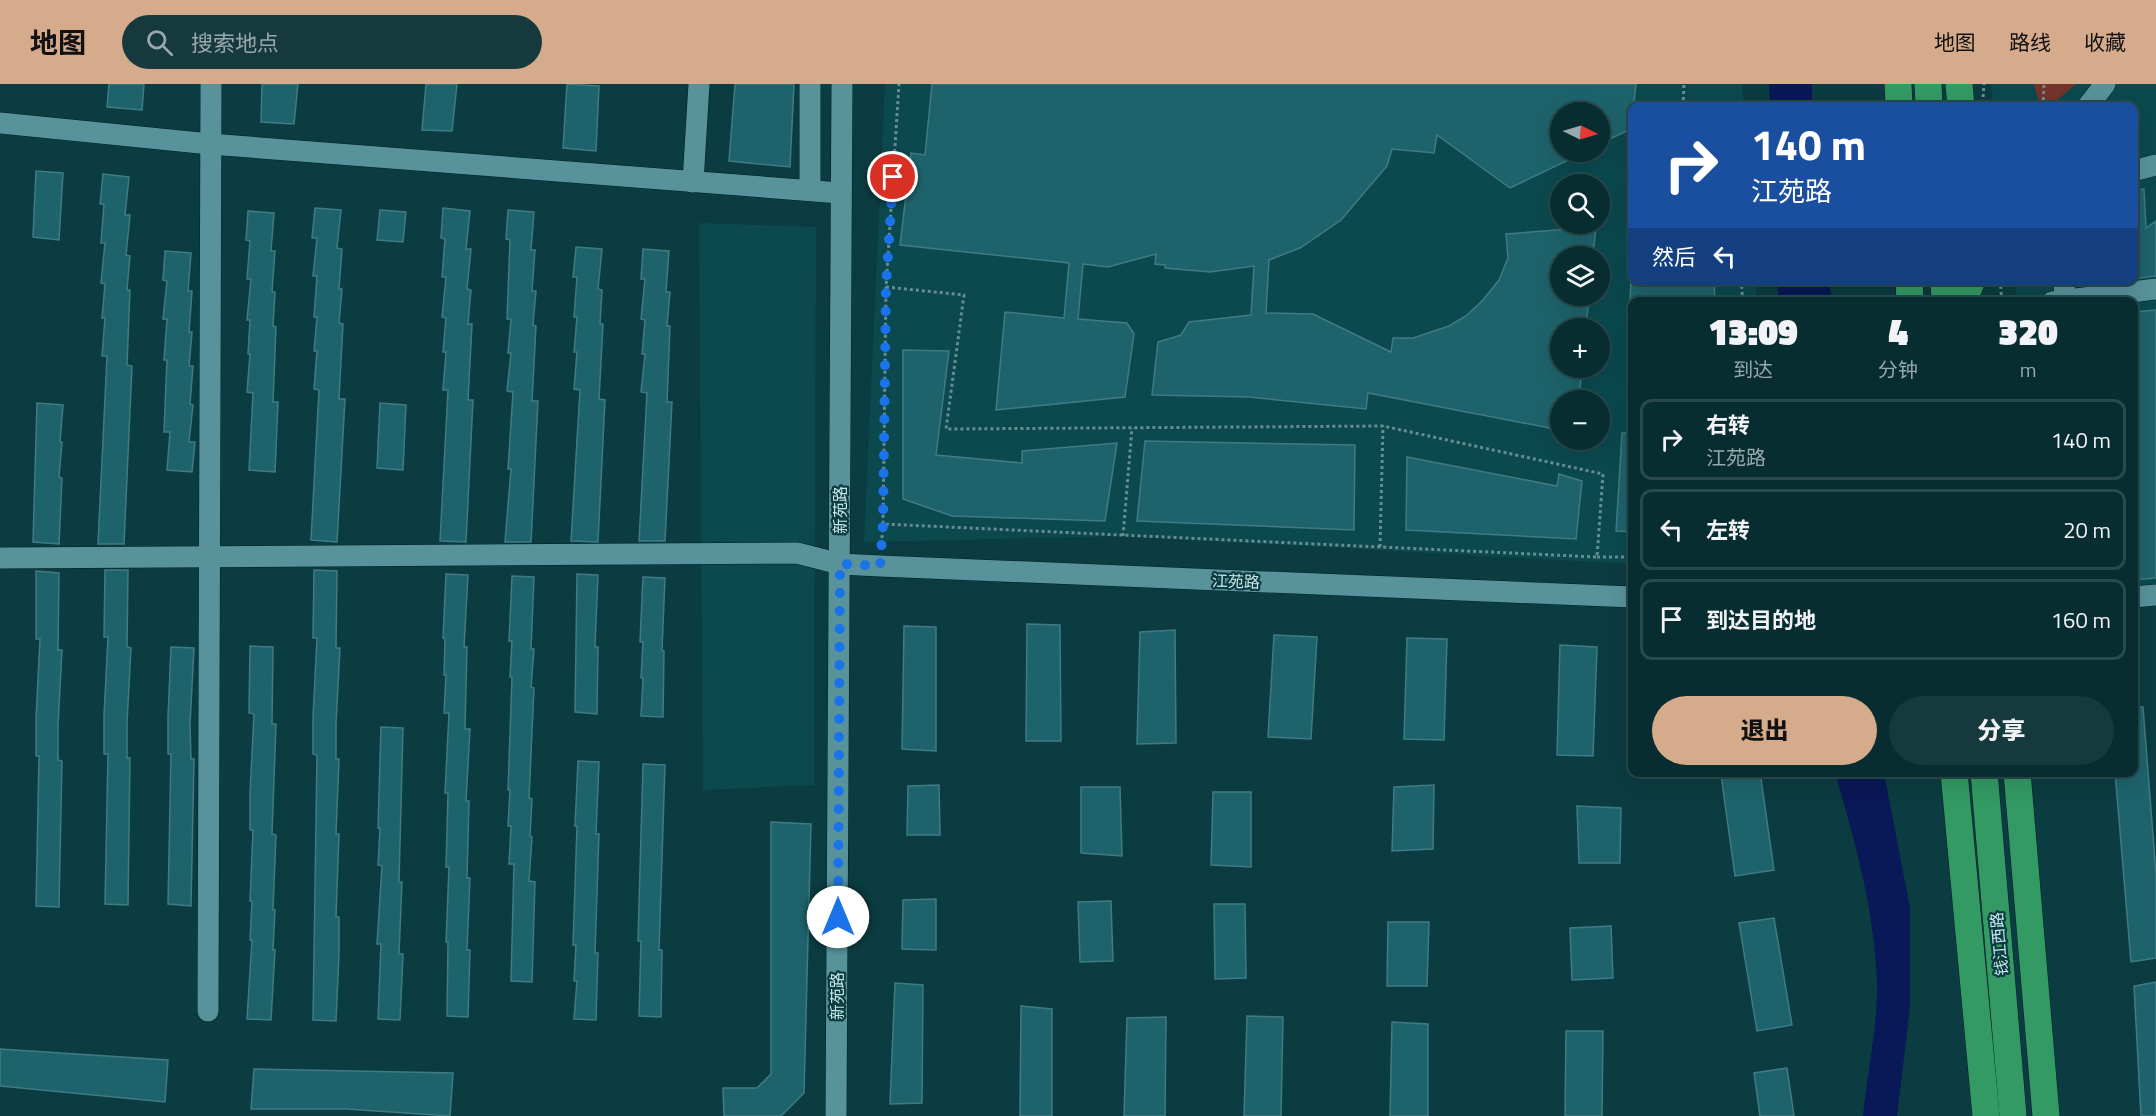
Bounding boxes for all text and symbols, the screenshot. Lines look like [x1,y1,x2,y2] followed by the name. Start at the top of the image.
[122,15,542,69] search box
[30,21,86,64] text: 地图
[143,26,176,59] icon: search
[191,26,279,60] text: 搜索地点
[1934,26,1976,58] text: 地图
[2009,26,2051,58] text: 路线
[2084,26,2126,58] text: 收藏
[1550,102,1610,162] north arrow
[1550,102,1610,450] map controls
[1751,112,1866,176] text: 140 m
[1652,126,1730,204] icon: right
[867,151,918,202] pin
[876,160,909,193] icon: arrive
[1751,170,1832,211] text: 江苑路
[1550,174,1610,234] button: search
[1652,240,1696,274] text: 然后
[1708,240,1741,273] icon: left
[1550,246,1610,306] button: layers
[1708,304,1798,359] text: 13:09
[1888,304,1908,359] text: 4
[1998,304,2058,359] text: 320
[1550,318,1610,378] button: +
[1733,354,1773,385] text: 到达
[1878,354,1918,385] text: 分钟
[2020,354,2036,385] text: m
[1550,390,1610,450] button: −
[1706,408,1750,442] text: 右转
[1655,423,1688,456] icon: right
[2051,423,2111,457] text: 140 m
[1706,442,1766,473] text: 江苑路
[828,486,852,534] street label: 新苑路
[1655,513,1688,546] icon: left
[1706,513,1750,547] text: 左转
[2063,513,2111,547] text: 20 m
[1212,568,1260,594] street label: 江苑路
[1655,603,1688,636] icon: arrive
[1706,603,1816,637] text: 到达目的地
[2051,603,2111,637] text: 160 m
[1652,696,1877,765] button: 退出
[1889,696,2114,765] button: 分享
[806,885,870,949] position arrow
[1984,911,2014,977] street label: 钱江西路
[825,972,849,1020] street label: 新苑路

